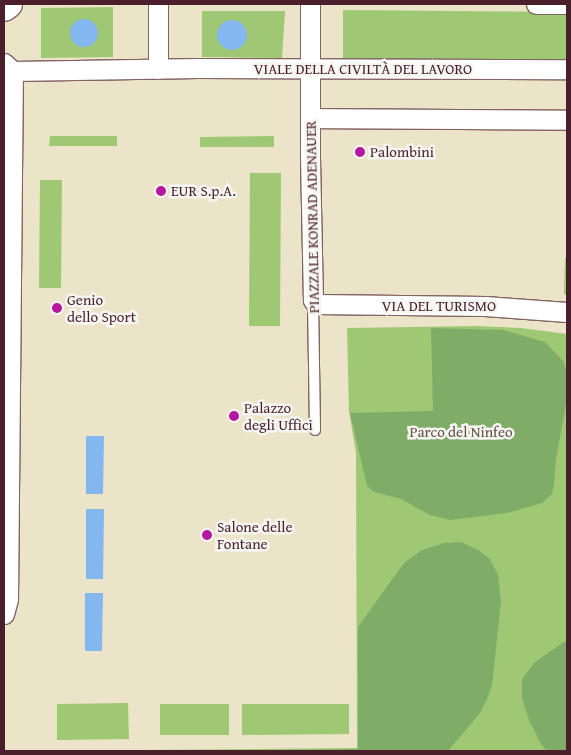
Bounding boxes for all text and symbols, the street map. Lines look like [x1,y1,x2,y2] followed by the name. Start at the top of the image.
[254,60,472,78] street label: VIALE DELLA CIVILTÀ DEL LAVORO
[301,121,323,313] street label: PIAZZALE KONRAD ADENAUER
[370,143,434,161] place label: Palombini
[354,146,366,158] marker: Palombini
[171,182,236,200] place label: EUR S.p.A.
[155,185,167,197] marker: EUR S.p.A.
[67,290,136,325] place label: Genio dello Sport
[382,297,496,315] street label: VIA DEL TURISMO
[51,302,63,314] marker: Genio dello Sport
[244,398,313,433] place label: Palazzo degli Uffici
[228,410,240,422] marker: Palazzo degli Uffici
[409,423,513,441] park label: Parco del Ninfeo
[217,517,293,552] place label: Salone delle Fontane
[201,529,213,541] marker: Salone delle Fontane

